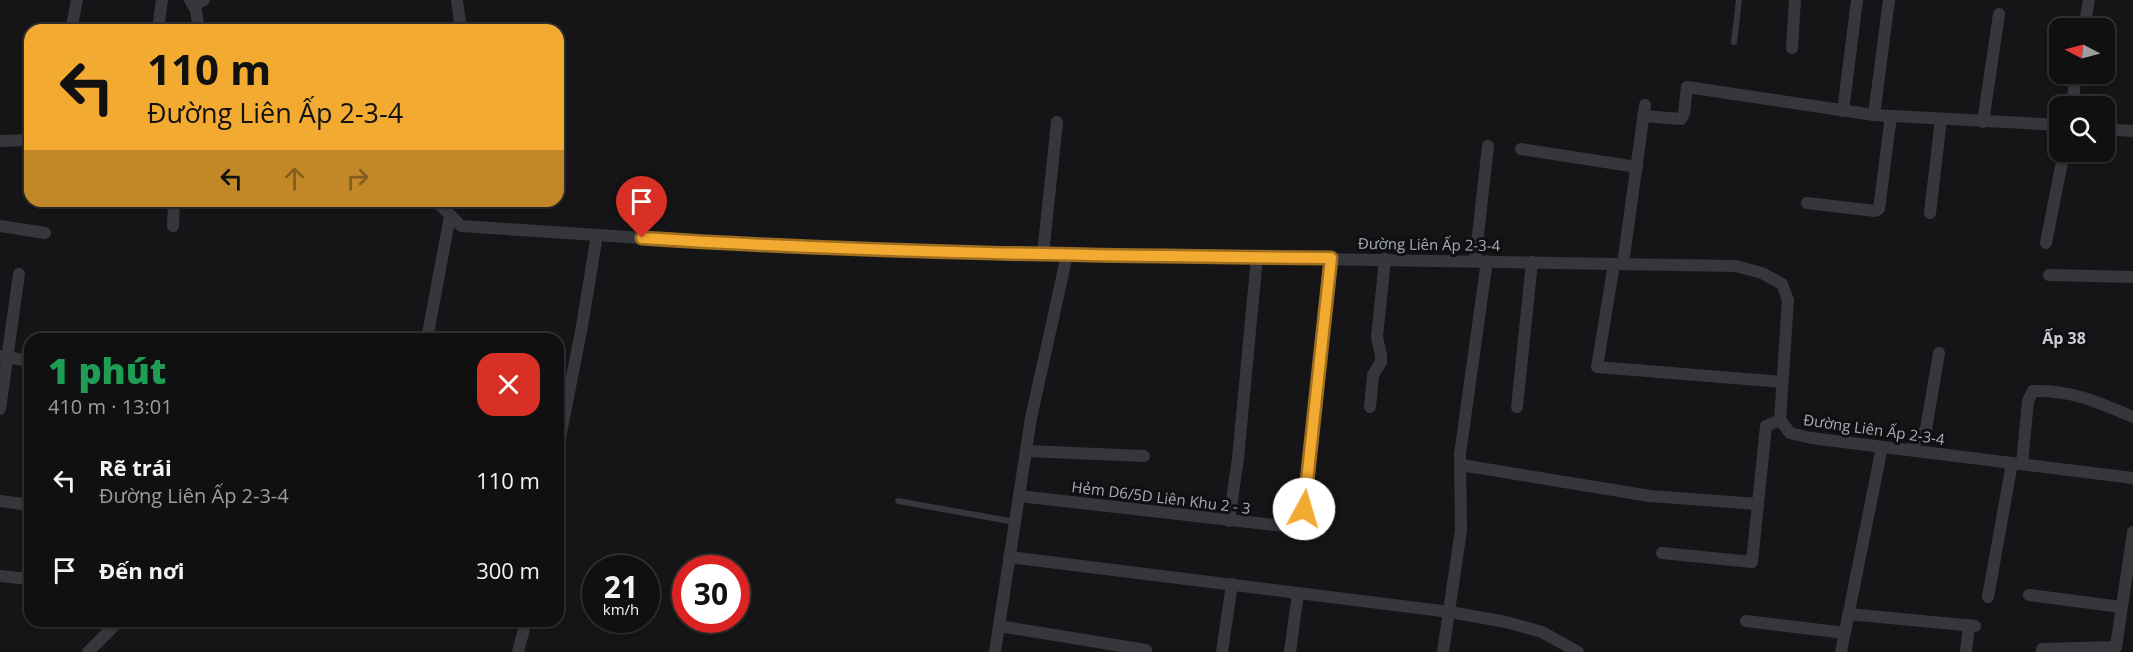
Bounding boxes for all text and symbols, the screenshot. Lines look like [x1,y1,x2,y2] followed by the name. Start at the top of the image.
[2049,18,2115,84] north arrow
[2049,18,2115,162] map controls
[147,40,271,97] text: 110 m
[48,48,126,126] icon: left
[147,94,403,131] text: Đường Liên Ấp 2-3-4
[2049,96,2115,162] button: search
[215,162,248,195] icon: left
[278,162,311,195] icon: ahead
[341,162,374,195] icon: right
[616,176,667,238] pin
[625,185,658,218] icon: arrive
[1358,233,1501,255] street label: Đường Liên Ấp 2-3-4
[2042,327,2086,349] district label: Ấp 38
[48,346,166,395] text: 1 phút
[477,353,540,416] button: close
[48,393,173,420] text: 410 m · 13:01
[1802,409,1946,449] street label: Đường Liên Ấp 2-3-4
[99,452,172,482] text: Rẽ trái
[48,464,81,497] icon: left
[476,465,540,495] text: 110 m
[1071,476,1252,518] street label: Hẻm D6/5D Liên Khu 2 - 3
[1272,477,1336,541] position arrow
[99,482,289,509] text: Đường Liên Ấp 2-3-4
[48,554,81,587] icon: arrive
[99,555,185,585] text: Đến nơi
[476,555,540,585] text: 300 m
[672,555,750,633] speed limit sign: 30
[604,566,638,607] text: 21
[603,599,639,619] text: km/h

